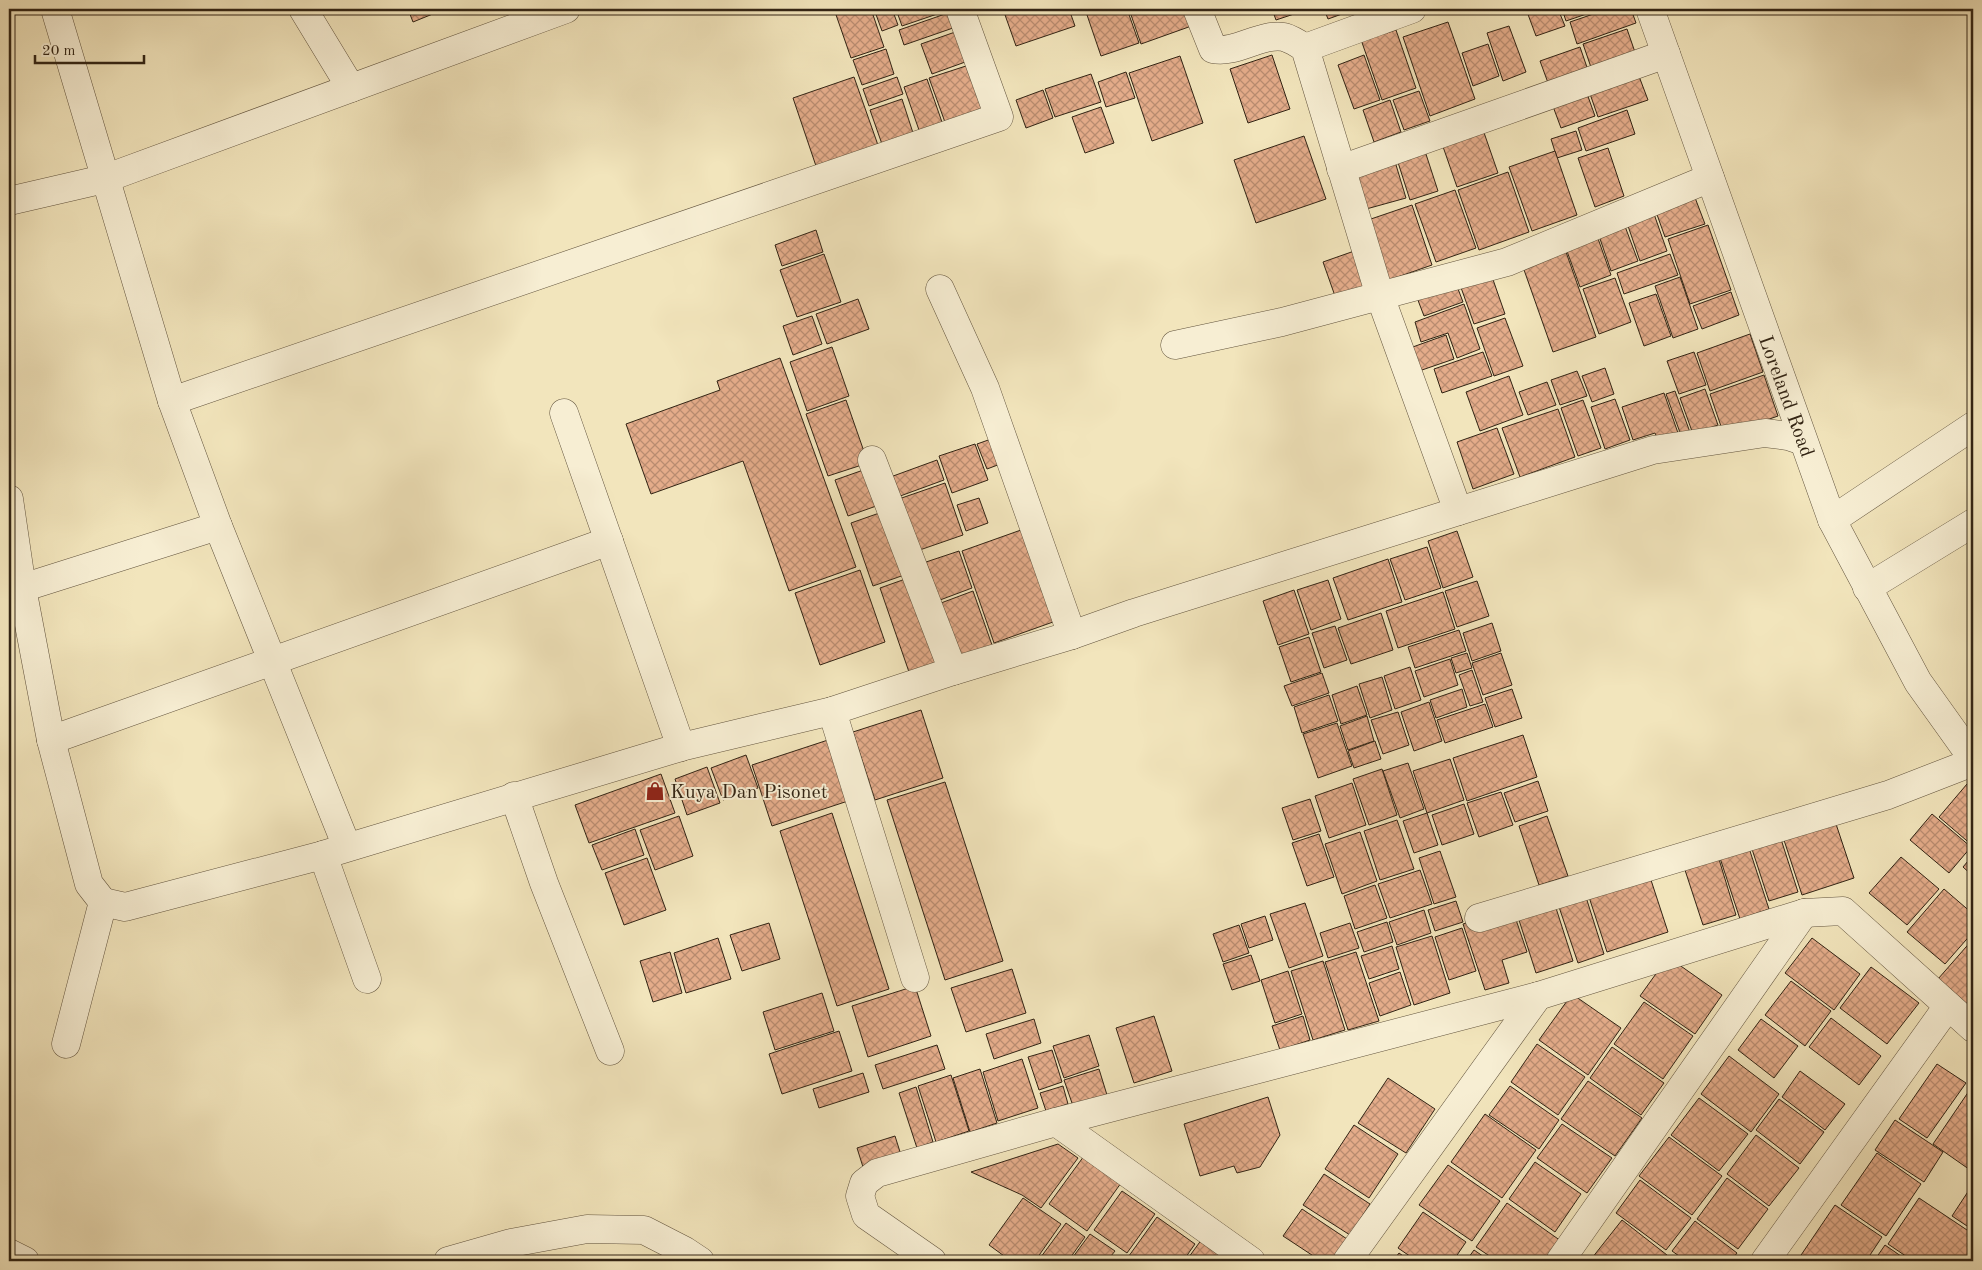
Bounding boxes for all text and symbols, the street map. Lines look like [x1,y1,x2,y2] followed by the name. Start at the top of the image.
[35,32,144,64] scale bar
[42,44,76,59] text: 20 m
[1754,333,1816,460] street label: Loreland Road
[644,780,666,802] shop icon: Kuya Dan Pisonet
[670,783,828,803] place label: Kuya Dan Pisonet

